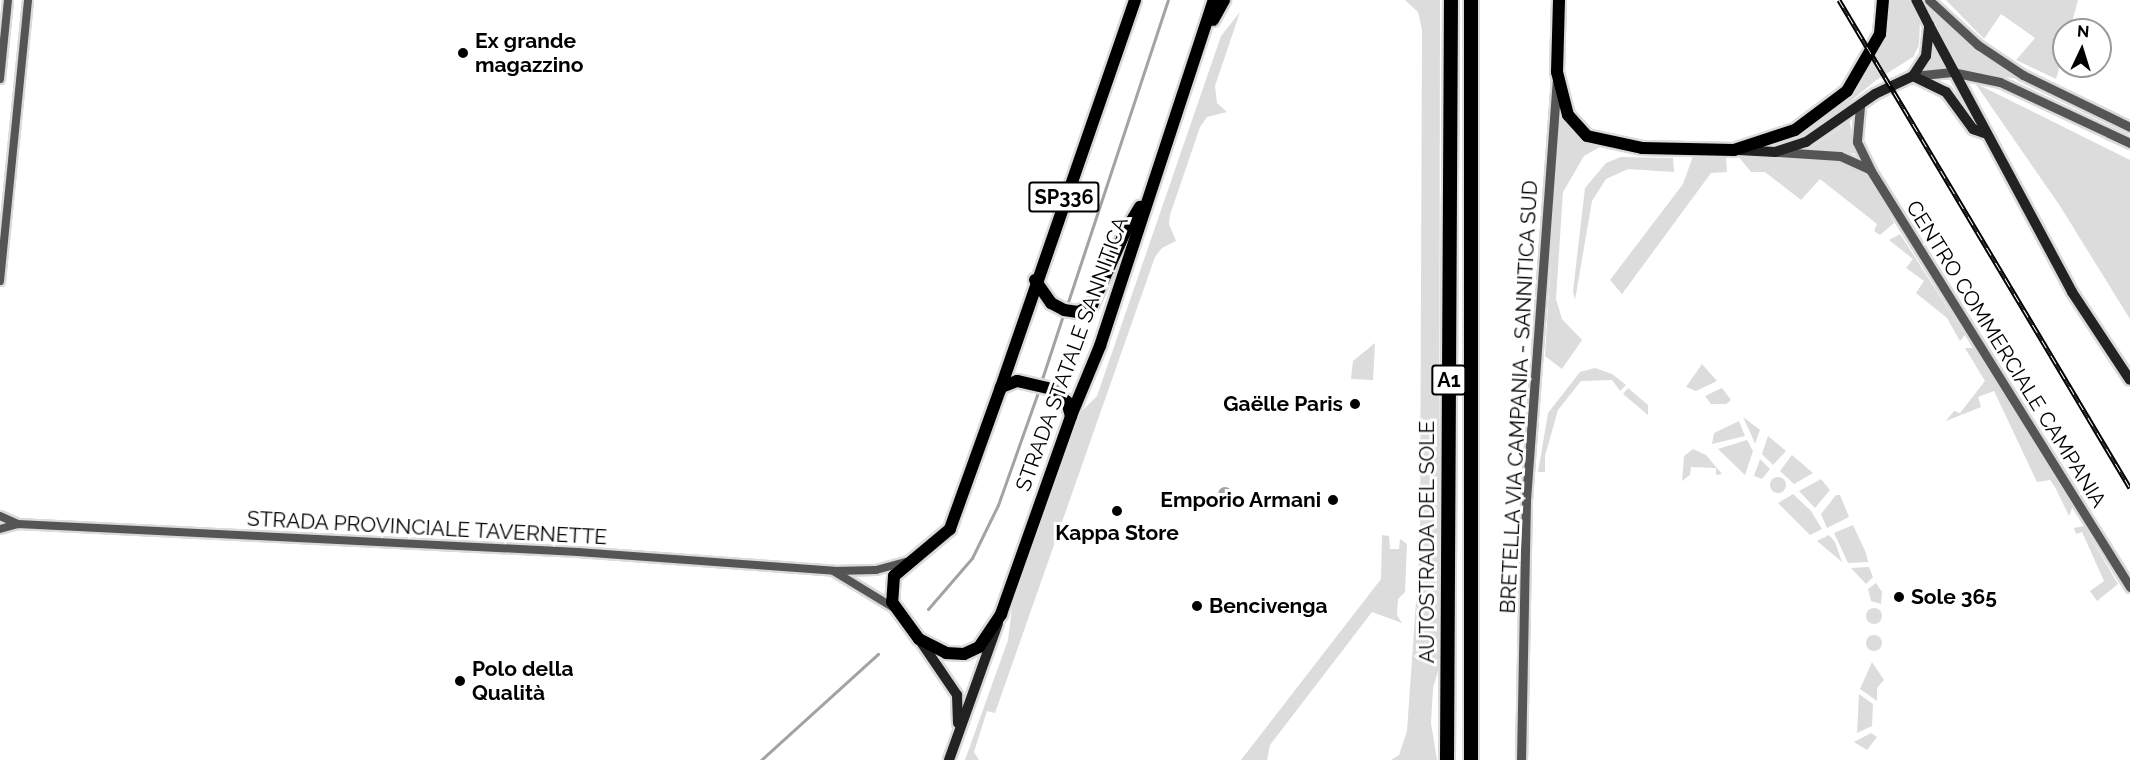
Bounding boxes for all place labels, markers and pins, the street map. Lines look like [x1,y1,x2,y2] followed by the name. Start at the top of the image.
[475,28,583,78] place label: Ex grande magazzino
[456,46,470,60] marker: Ex grande magazzino
[1223,391,1343,417] place label: Gaëlle Paris
[1348,397,1362,411] marker: Gaëlle Paris
[1160,487,1321,513] place label: Emporio Armani
[1326,493,1340,507] marker: Emporio Armani
[1110,504,1124,518] marker: Kappa Store
[1055,520,1179,546] place label: Kappa Store
[1911,584,1997,610] place label: Sole 365
[1892,590,1906,604] marker: Sole 365
[1209,593,1328,619] place label: Bencivenga
[1190,599,1204,613] marker: Bencivenga
[472,656,573,706] place label: Polo della Qualità
[453,674,467,688] marker: Polo della Qualità

